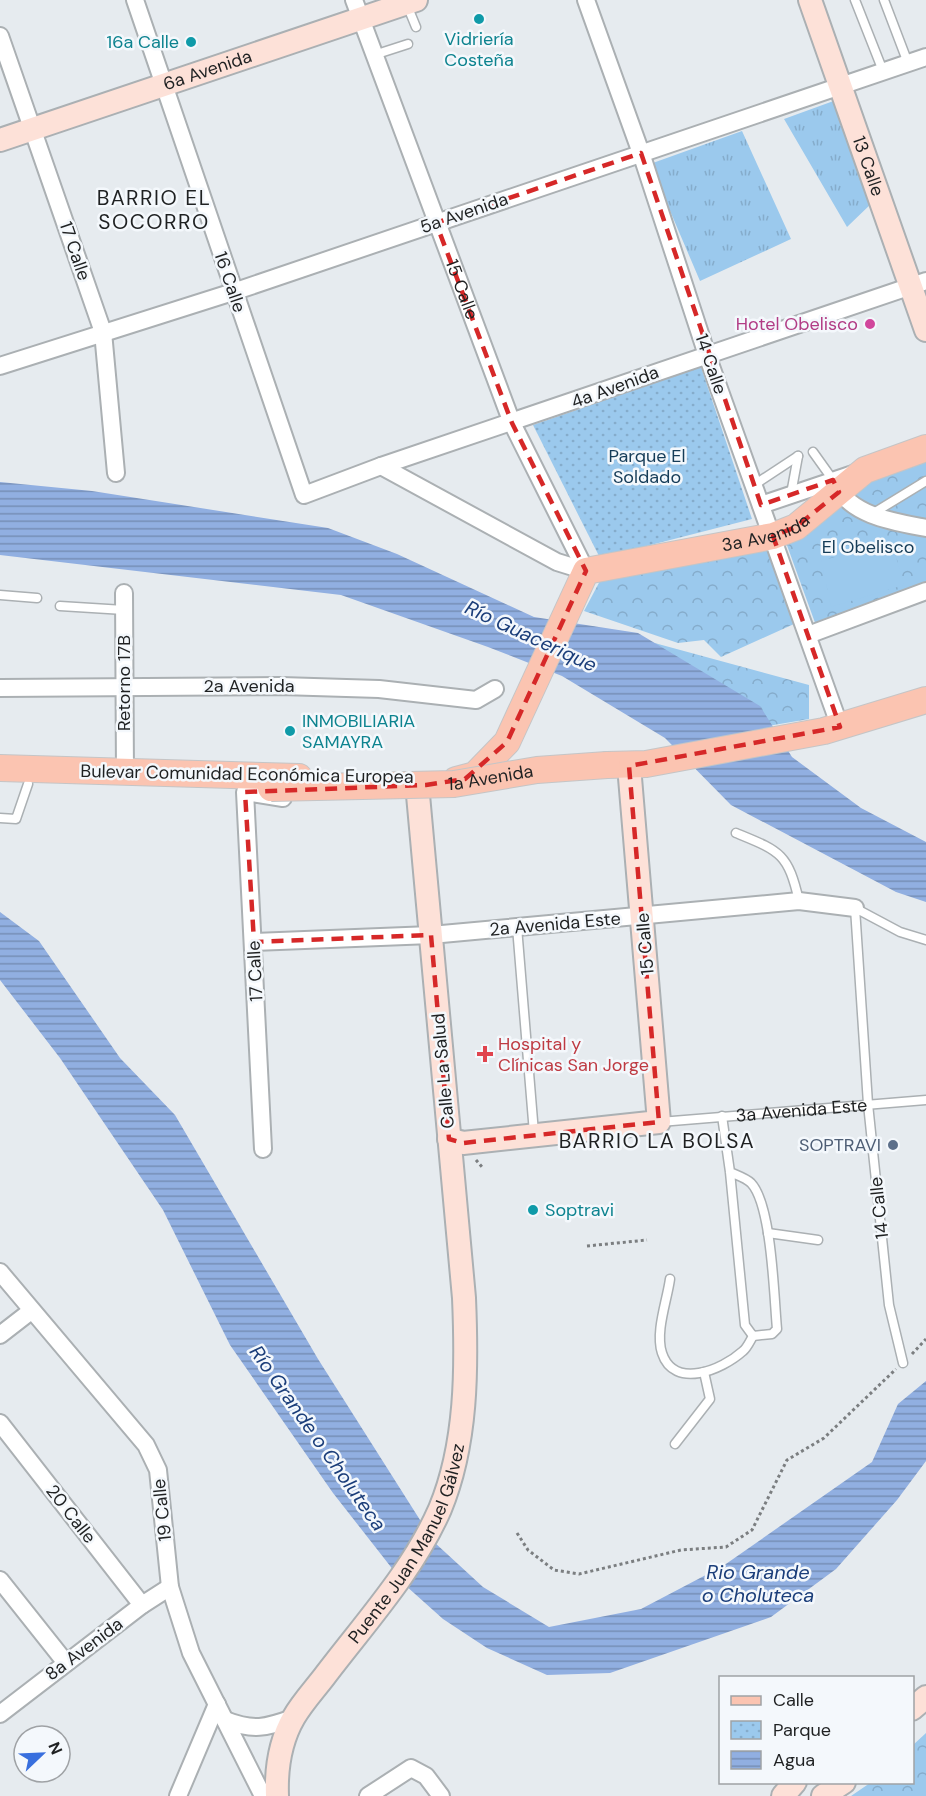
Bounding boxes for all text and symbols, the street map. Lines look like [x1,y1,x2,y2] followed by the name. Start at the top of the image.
[472,12,486,26] marker: Vidriería Costeña
[444,27,514,72] place label: Vidriería Costeña
[107,30,179,54] place label: 16a Calle
[184,35,198,49] marker: 16a Calle
[160,44,255,96] street label: 6a Avenida
[847,133,890,199] street label: 13 Calle
[97,184,211,236] district label: BARRIO EL SOCORRO
[417,187,511,239] street label: 5a Avenida
[54,218,96,284] street label: 17 Calle
[208,248,252,316] street label: 16 Calle
[440,256,484,323] street label: 15 Calle
[736,312,858,336] place label: Hotel Obelisco
[863,317,877,331] marker: Hotel Obelisco
[690,331,732,397] street label: 14 Calle
[568,360,662,414] street label: 4a Avenida
[609,444,685,489] park label: Parque El Soldado
[720,508,815,557] street label: 3a Avenida
[822,535,914,559] park label: El Obelisco
[461,594,601,678] water label: Río Guacerique
[112,635,136,731] street label: Retorno 17B
[204,674,294,698] street label: 2a Avenida
[302,709,415,754] place label: INMOBILIARIA SAMAYRA
[283,724,297,738] marker: INMOBILIARIA SAMAYRA
[80,759,414,789] street label: Bulevar Comunidad Económica Europea
[448,759,535,796] street label: 1a Avenida
[488,906,622,942] street label: 2a Avenida Este
[630,912,660,976] street label: 15 Calle
[241,940,269,1002] street label: 17 Calle
[426,1012,460,1130] street label: Calle La Salud
[498,1032,649,1077] place label: Hospital y Clínicas San Jorge
[476,1045,494,1063] marker: Hospital y Clínicas San Jorge
[735,1093,868,1128] street label: 3a Avenida Este
[559,1127,755,1155] district label: BARRIO LA BOLSA
[799,1133,881,1157] place label: SOPTRAVI
[886,1138,900,1152] marker: SOPTRAVI
[864,1176,894,1240] street label: 14 Calle
[545,1198,614,1222] place label: Soptravi
[526,1203,540,1217] marker: Soptravi
[244,1340,392,1536] water label: Río Grande o Choluteca
[343,1442,470,1649] street label: Puente Juan Manuel Gálvez
[147,1478,177,1542] street label: 19 Calle
[41,1480,101,1548] street label: 20 Calle
[702,1559,814,1608] water label: Rio Grande o Choluteca
[40,1612,128,1686] street label: 8a Avenida
[719,1676,914,1784] legend
[773,1688,814,1712] text: Calle
[773,1718,831,1742] text: Parque
[12,1724,72,1784] north arrow
[43,1739,67,1758] text: N
[773,1748,815,1772] text: Agua

